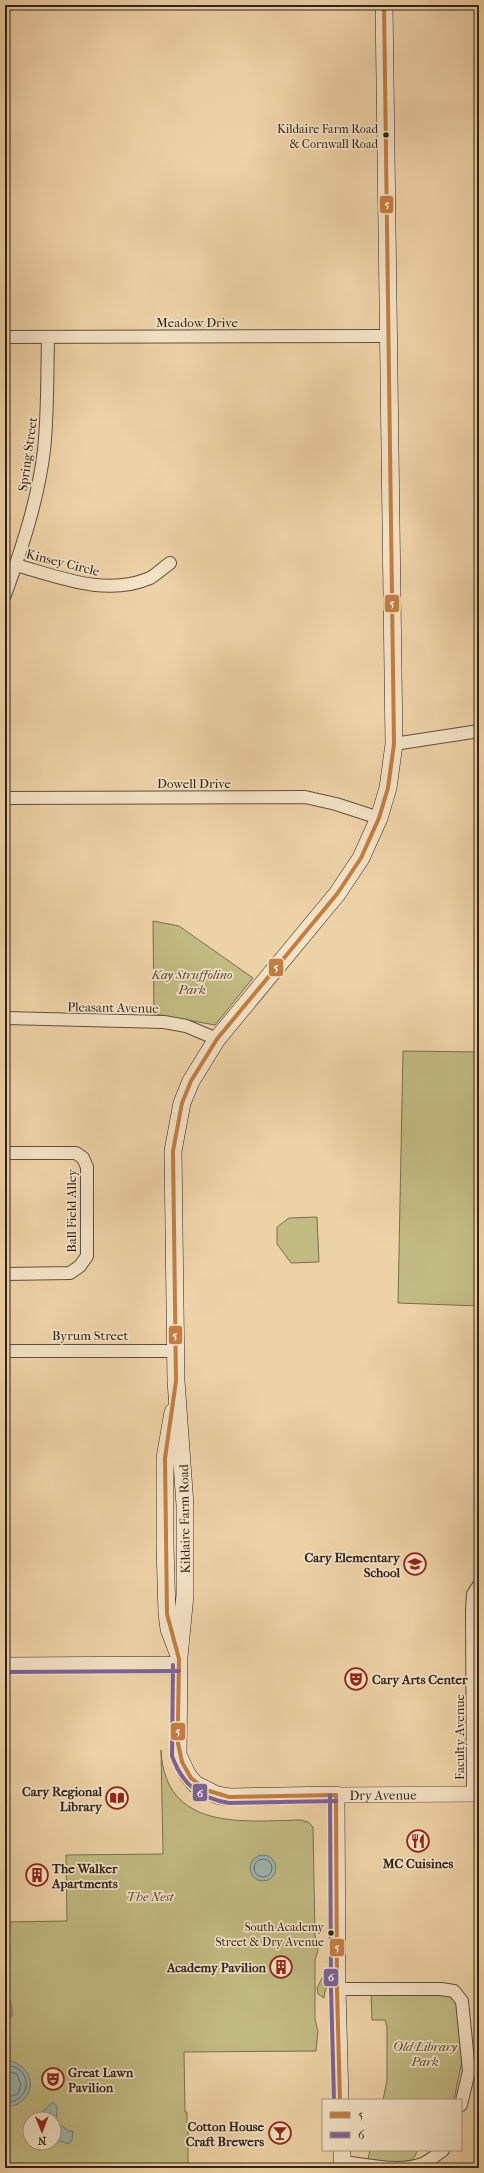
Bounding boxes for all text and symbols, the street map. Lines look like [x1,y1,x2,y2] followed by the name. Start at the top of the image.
[277,122,378,151] place label: Kildaire Farm Road & Cornwall Road
[381,130,391,140] marker: Kildaire Farm Road & Cornwall Road
[379,195,394,214] line badge: 5
[385,198,390,211] text: 5
[156,315,238,330] street label: Meadow Drive
[15,416,40,492] street label: Spring Street
[25,546,102,579] street label: Kinsey Circle
[384,594,400,613] line badge: 5
[390,597,395,610] text: 5
[157,776,231,791] street label: Dowell Drive
[268,958,284,977] line badge: 5
[274,961,279,974] text: 5
[150,967,233,997] park label: Kay Struffolino Park
[67,999,159,1016] street label: Pleasant Avenue
[64,1168,79,1253] street label: Ball Field Alley
[168,1325,183,1345] line badge: 5
[52,1328,128,1343] street label: Byrum Street
[173,1329,178,1342] text: 5
[176,1463,193,1574] street label: Kildaire Farm Road
[304,1550,401,1580] place label: Cary Elementary School
[402,1551,428,1577] school or university icon: Cary Elementary School
[343,1666,369,1692] theatre icon: Cary Arts Center
[372,1672,468,1688] place label: Cary Arts Center
[452,1694,467,1780] street label: Faculty Avenue
[170,1722,186,1741] line badge: 5
[176,1725,181,1738] text: 5
[192,1783,208,1802] line badge: 6
[22,1784,103,1815] place label: Cary Regional Library
[104,1785,130,1811] library icon: Cary Regional Library
[197,1787,204,1800] text: 6
[349,1787,417,1803] street label: Dry Avenue
[405,1828,431,1854] restaurant icon: MC Cuisines
[382,1856,453,1871] place label: MC Cuisines
[51,1861,118,1892] place label: The Walker Apartments
[24,1862,50,1888] building icon: The Walker Apartments
[126,1889,175,1904] park label: The Nest
[215,1920,325,1949] place label: South Academy Street & Dry Avenue
[326,1928,336,1938] marker: South Academy Street & Dry Avenue
[329,1938,345,1957] line badge: 5
[335,1941,340,1954] text: 5
[268,1954,294,1980] building icon: Academy Pavilion
[166,1960,266,1976] place label: Academy Pavilion
[323,1968,339,1987] line badge: 6
[328,1971,335,1984] text: 6
[393,2039,458,2069] park label: Old Library Park
[68,2065,134,2095] place label: Great Lawn Pavilion
[40,2066,66,2092] theatre icon: Great Lawn Pavilion
[322,2099,462,2151] legend
[358,2108,363,2122] text: 5
[22,2111,62,2151] north arrow
[186,2119,265,2149] place label: Cotton House Craft Brewers
[267,2120,293,2146] bar icon: Cotton House Craft Brewers
[358,2128,365,2142] text: 6
[37,2134,46,2147] text: N

